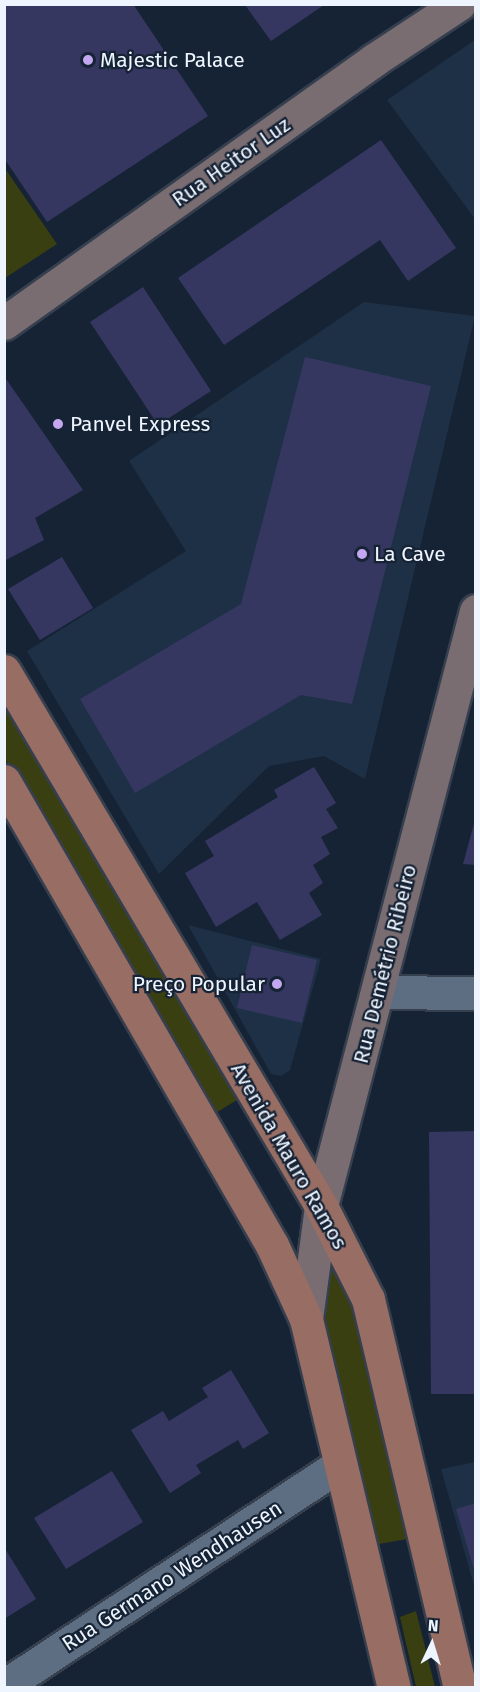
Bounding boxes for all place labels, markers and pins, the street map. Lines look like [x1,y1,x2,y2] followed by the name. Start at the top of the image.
[100,47,245,73] place label: Majestic Palace
[81,53,95,67] marker: Majestic Palace
[70,411,210,437] place label: Panvel Express
[51,417,65,431] marker: Panvel Express
[374,541,446,567] place label: La Cave
[355,547,369,561] marker: La Cave
[133,971,265,997] place label: Preço Popular
[270,977,284,991] marker: Preço Popular

